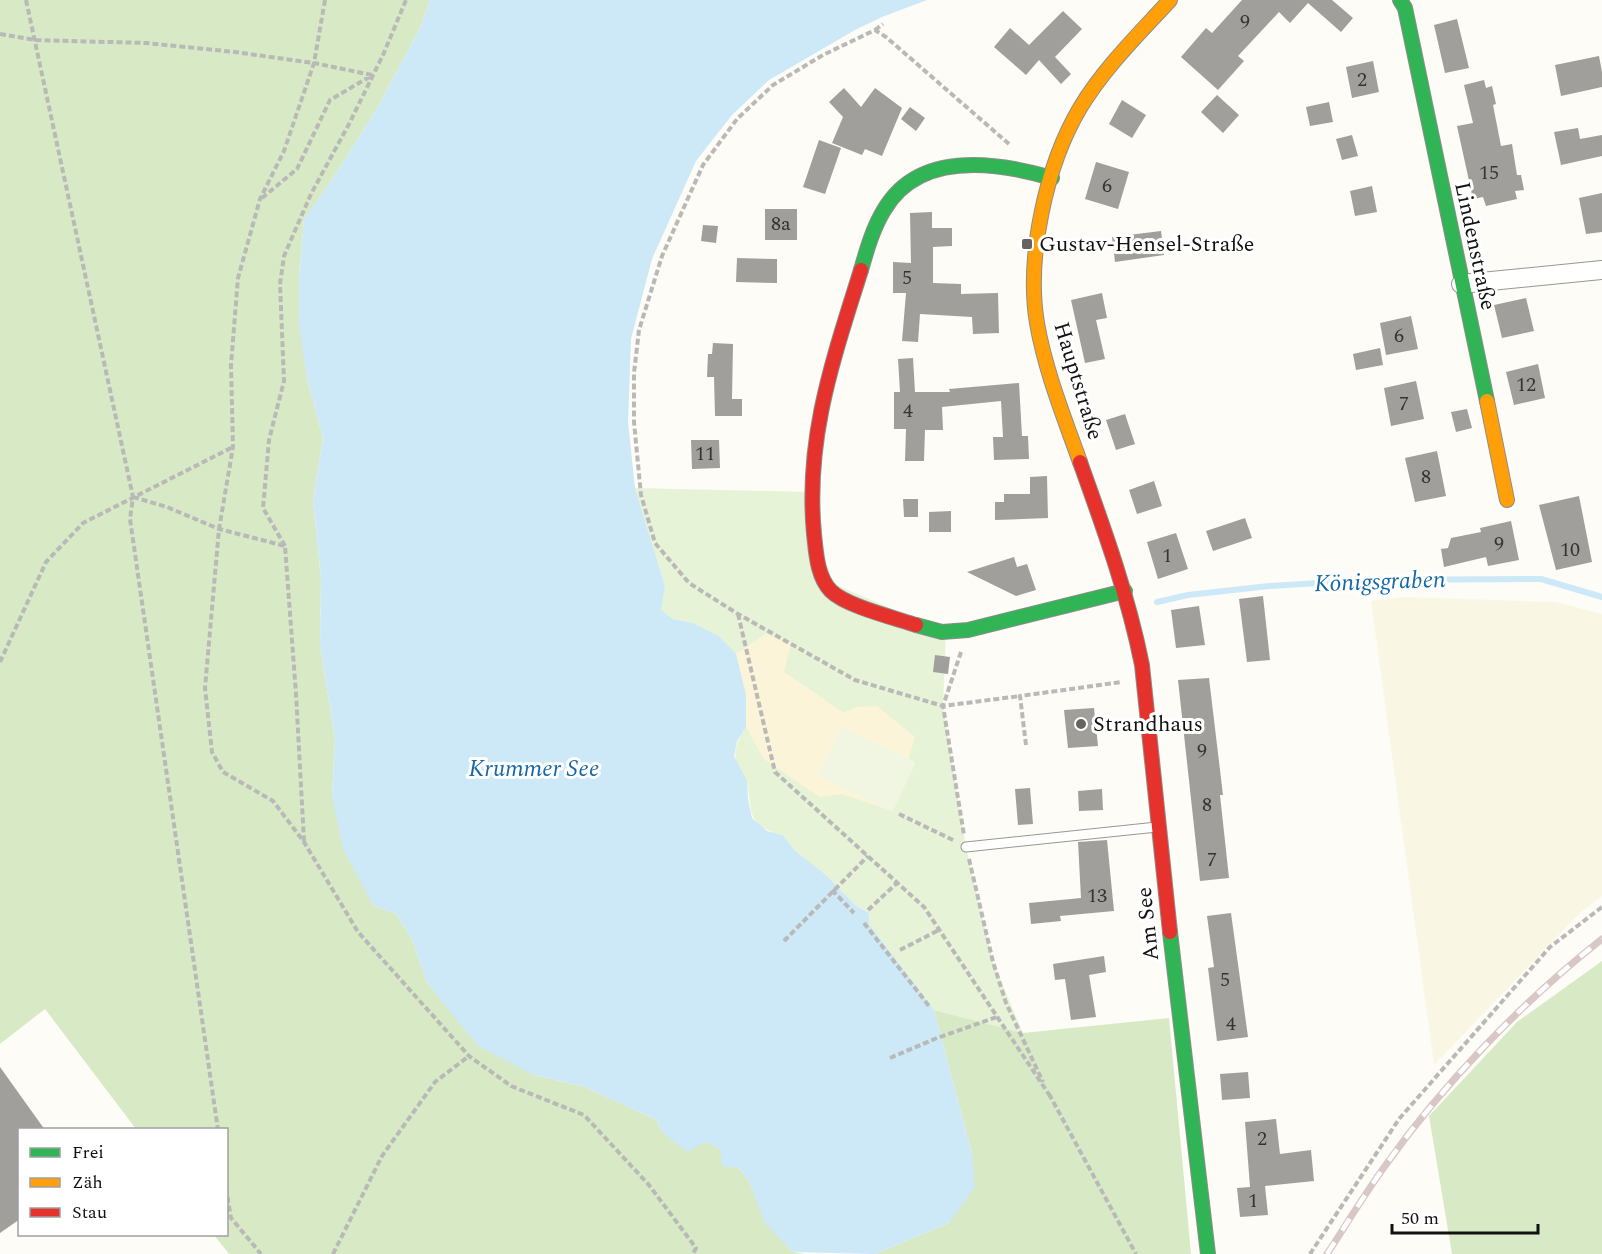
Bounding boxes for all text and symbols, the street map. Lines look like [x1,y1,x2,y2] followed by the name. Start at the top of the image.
[1240,7,1250,37] house number: 9
[1357,65,1367,95] house number: 2
[1479,158,1499,188] house number: 15
[1102,171,1112,201] house number: 6
[1445,179,1505,313] street label: Lindenstraße
[771,209,791,239] house number: 8a
[1039,228,1254,261] place label: Gustav-Hensel-Straße
[1020,237,1034,251] marker: Gustav-Hensel-Straße
[902,263,912,293] house number: 5
[1044,318,1112,444] street label: Hauptstraße
[1394,321,1404,351] house number: 6
[1516,370,1536,400] house number: 12
[1399,389,1409,419] house number: 7
[903,396,913,426] house number: 4
[695,439,715,469] house number: 11
[1421,462,1431,492] house number: 8
[1494,529,1504,559] house number: 9
[1560,535,1580,565] house number: 10
[1162,541,1172,571] house number: 1
[1314,562,1447,602] water label: Königsgraben
[1093,708,1203,741] place label: Strandhaus
[1074,717,1088,731] marker: Strandhaus
[1197,736,1207,766] house number: 9
[469,751,599,787] water label: Krummer See
[1202,790,1212,820] house number: 8
[1207,845,1217,875] house number: 7
[1087,881,1107,911] house number: 13
[1128,885,1168,963] street label: Am See
[1220,965,1230,995] house number: 5
[1226,1009,1236,1039] house number: 4
[1257,1124,1267,1154] house number: 2
[18,1128,228,1236] legend
[72,1139,104,1166] text: Frei
[72,1169,103,1196] text: Zäh
[1248,1186,1258,1216] house number: 1
[1392,1197,1538,1235] scale bar
[72,1199,107,1226] text: Stau
[1401,1205,1439,1232] text: 50 m

